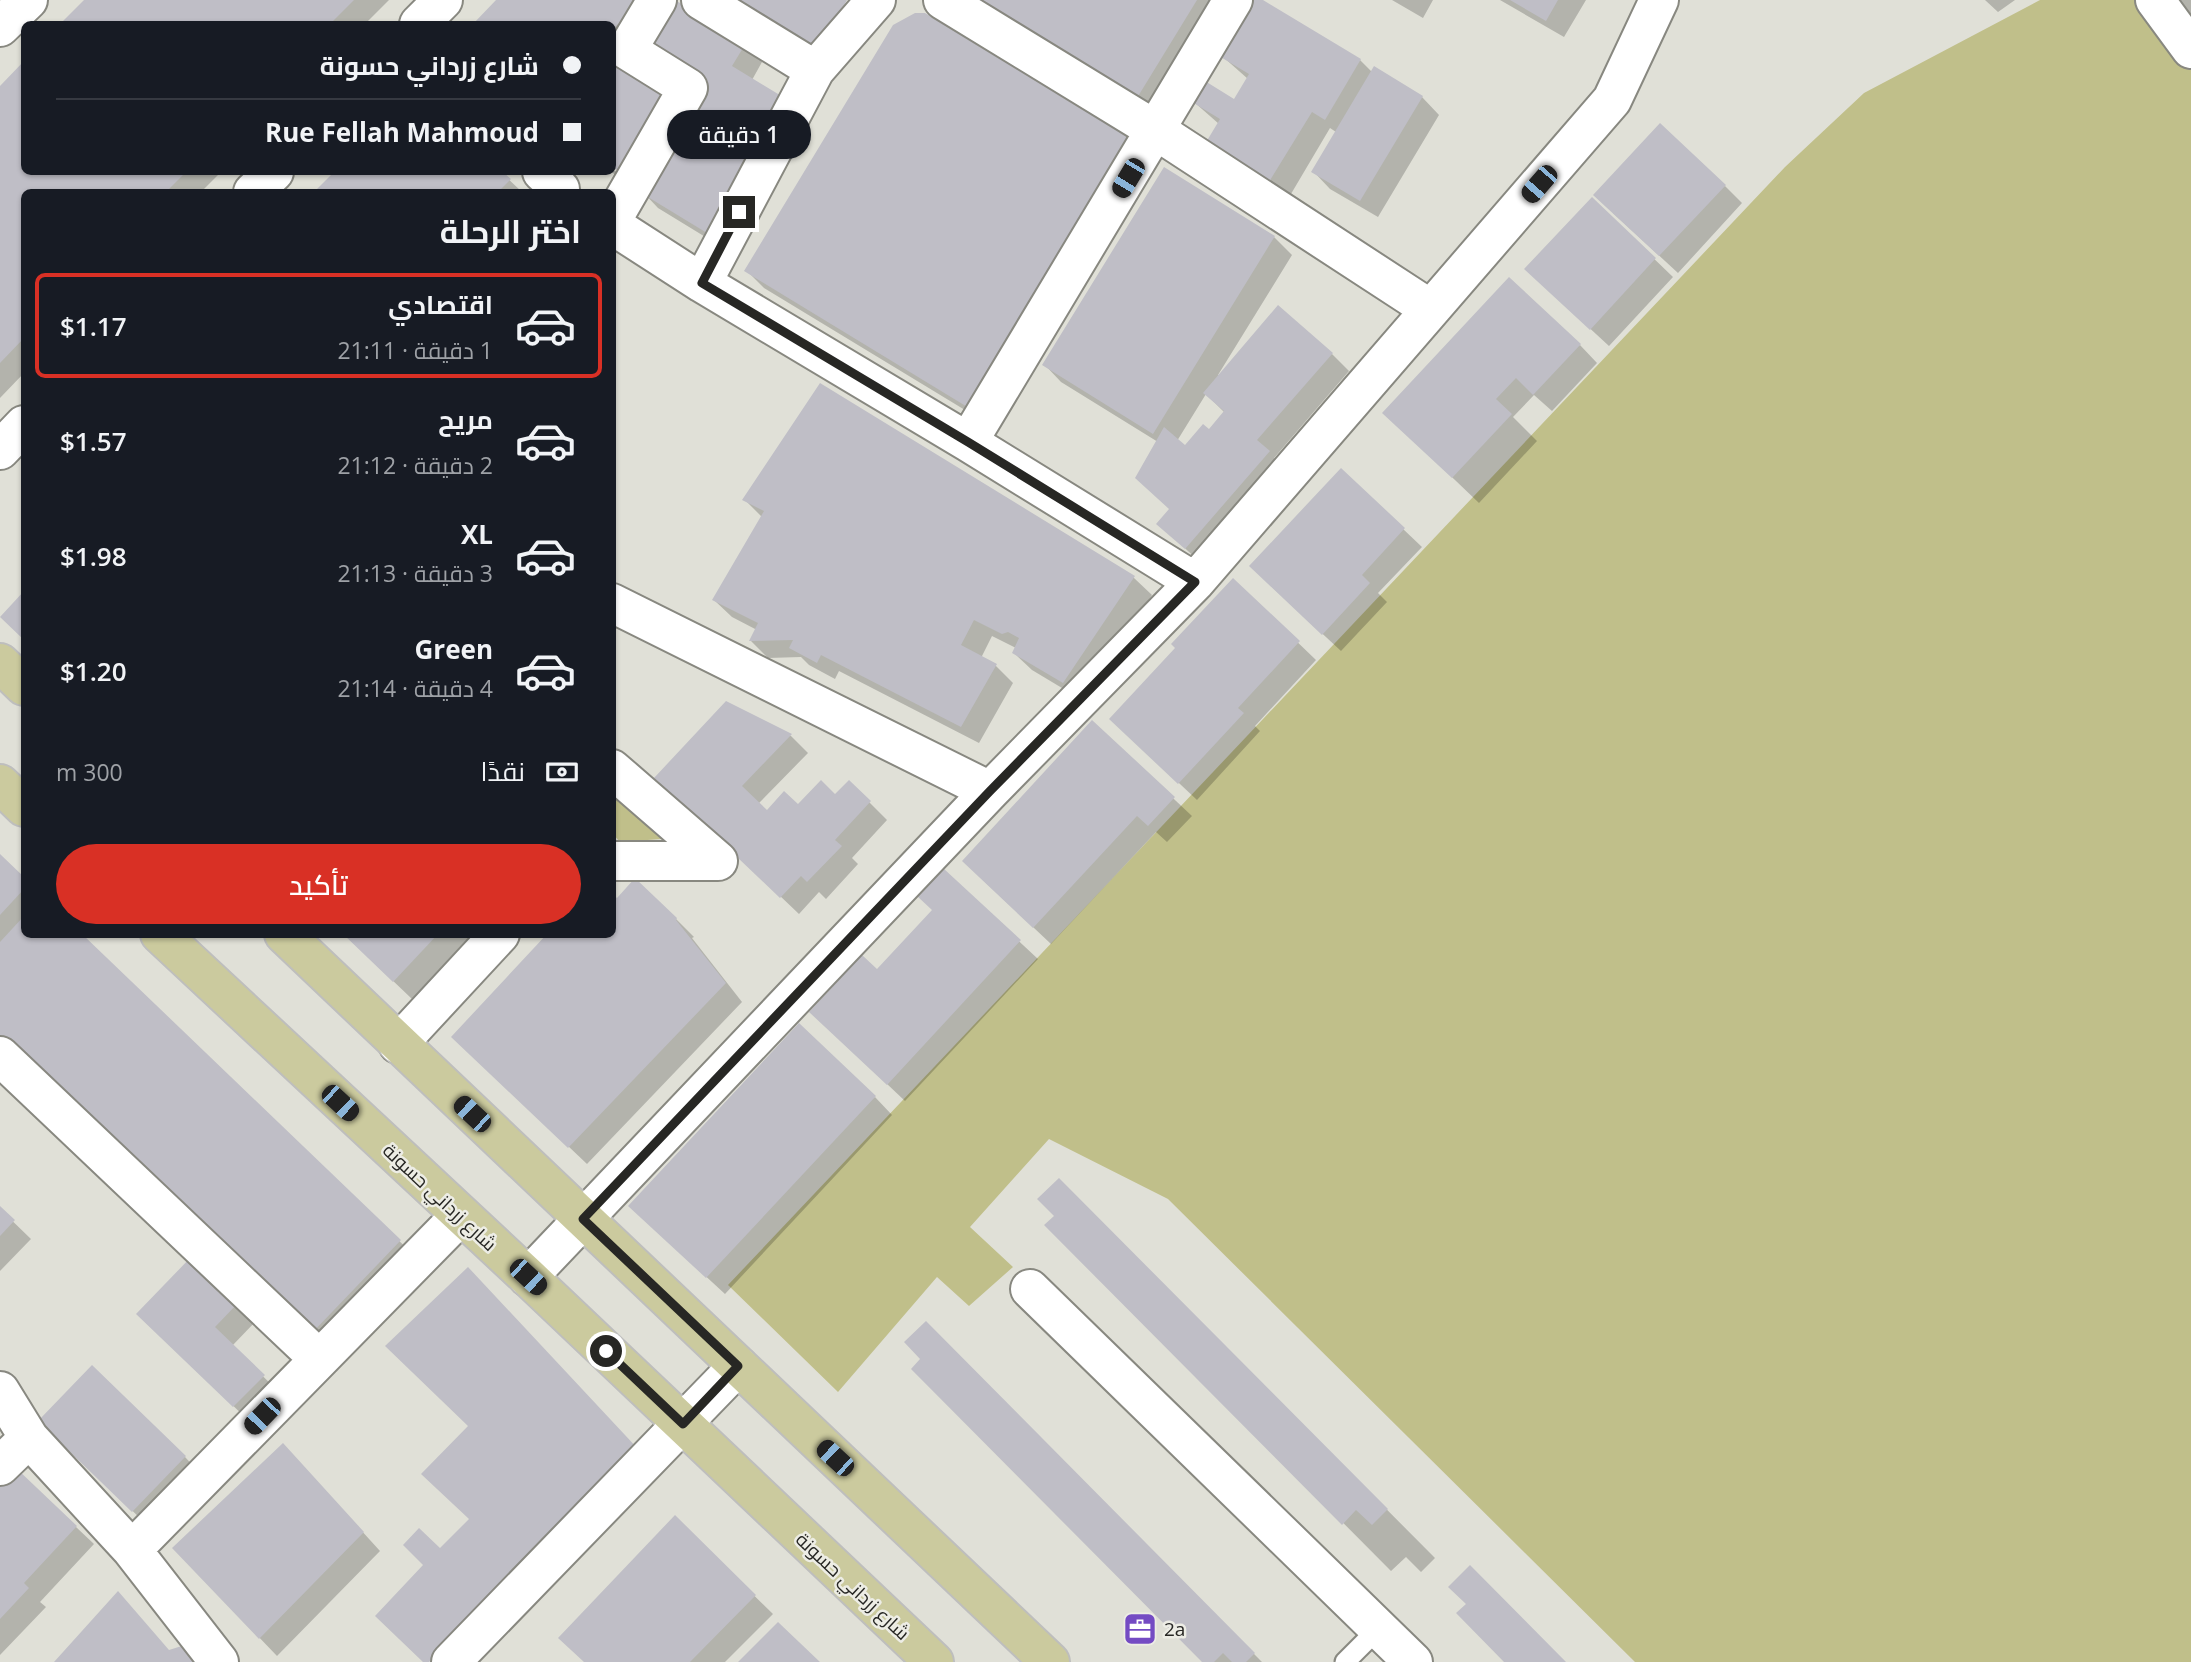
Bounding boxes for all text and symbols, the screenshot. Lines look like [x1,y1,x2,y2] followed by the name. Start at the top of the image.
[320,47,539,83] text: شارع زرداني حسونة
[667,110,811,160] callout: 1 دقيقة
[265,114,539,150] text: Rue Fellah Mahmoud
[699,118,779,150] text: 1 دقيقة
[1109,155,1148,201] car
[1518,161,1561,207] car
[723,196,755,228] route end
[440,209,581,252] text: اختر الرحلة
[388,286,493,322] text: اقتصادي
[514,294,577,357] icon: car
[60,308,127,344] text: $1.17
[337,334,493,366] text: 1 دقيقة · 21:11
[438,401,493,437] text: مريح
[514,409,577,472] icon: car
[60,423,127,459] text: $1.57
[337,449,493,481] text: 2 دقيقة · 21:12
[461,516,493,552] text: XL
[514,524,577,587] icon: car
[60,538,127,574] text: $1.98
[337,557,493,589] text: 3 دقيقة · 21:13
[415,631,493,667] text: Green
[514,639,577,702] icon: car
[60,653,127,689] text: $1.20
[337,672,493,704] text: 4 دقيقة · 21:14
[481,753,525,789] text: نقدًا
[543,753,581,791] icon: cash
[56,756,123,788] text: 300 m
[56,844,581,924] button: تأكيد
[318,1081,363,1125] car
[450,1092,495,1136] car
[376,1137,503,1258] street label: شارع زرداني حسونة
[506,1255,551,1299] car
[590,1335,622,1367] route start
[240,1394,285,1438] car
[813,1436,858,1480] car
[789,1526,916,1647] street label: شارع زرداني حسونة
[1121,1610,1159,1648] office icon: 2a
[1164,1616,1185,1642] place label: 2a

